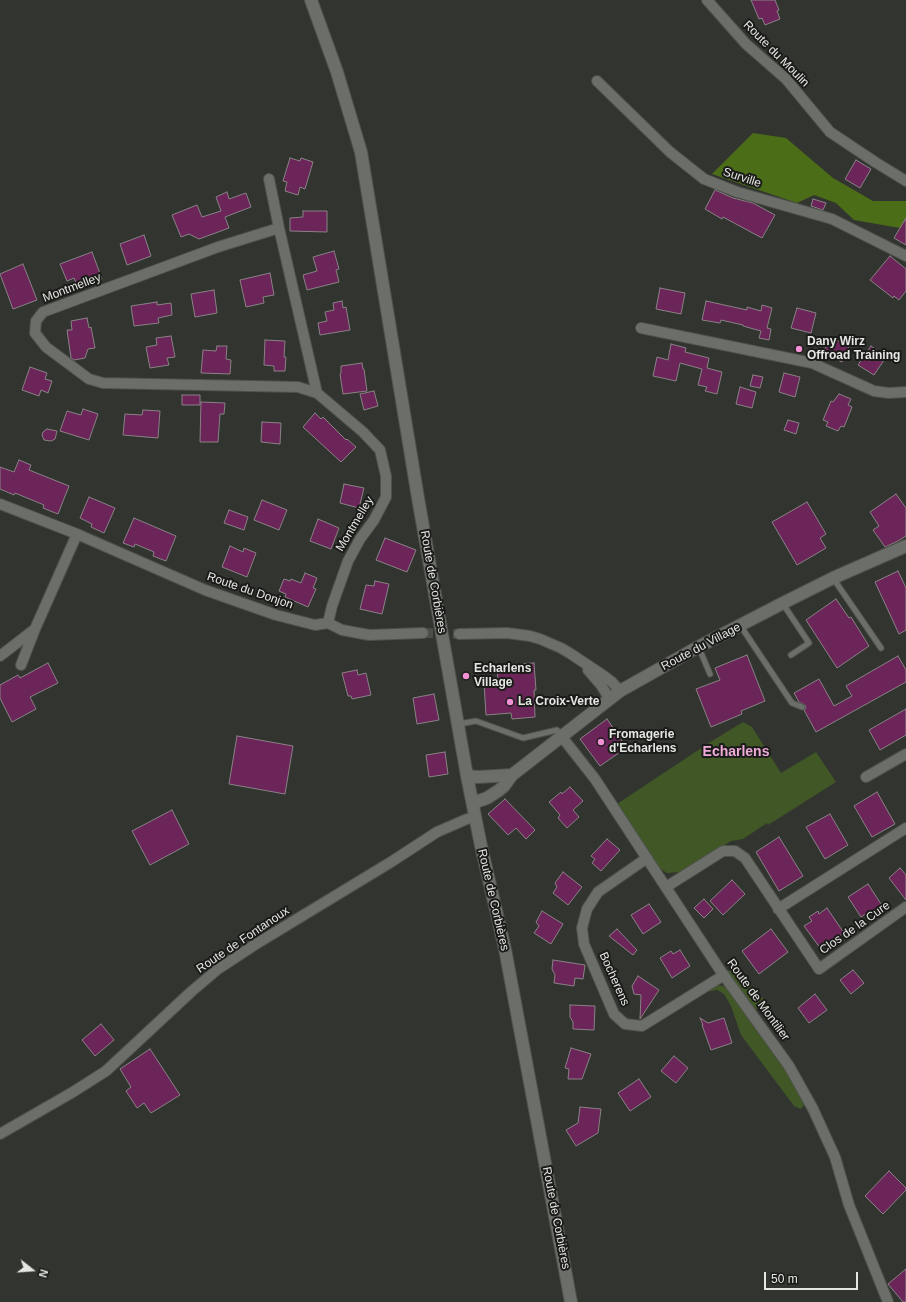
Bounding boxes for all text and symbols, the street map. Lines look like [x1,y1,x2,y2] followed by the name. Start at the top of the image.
[740,18,812,90] street label: Route du Moulin
[721,165,763,191] street label: Surville
[41,270,103,306] street label: Montmelley
[807,335,900,363] place label: Dany Wirz Offroad Training
[794,344,804,354] marker: Dany Wirz Offroad Training
[333,494,377,554] street label: Montmelley
[417,530,449,634] street label: Route de Corbières
[205,570,295,612] street label: Route du Donjon
[659,620,743,674] street label: Route du Village
[474,662,531,690] place label: Echarlens Village
[461,671,471,681] marker: Echarlens Village
[518,695,599,709] place label: La Croix-Verte
[505,697,515,707] marker: La Croix-Verte
[609,728,677,756] place label: Fromagerie d'Echarlens
[596,737,606,747] marker: Fromagerie d'Echarlens
[703,744,769,760] district label: Echarlens
[474,848,512,952] street label: Route de Corbières
[817,898,893,958] street label: Clos de la Cure
[194,904,292,976] street label: Route de Fontanoux
[596,950,632,1008] street label: Bocherens
[724,956,792,1044] street label: Route de Montilier
[539,1166,573,1270] street label: Route de Corbières
[12,1250,52,1290] north arrow
[766,1264,860,1290] scale bar
[37,1268,50,1279] text: N
[771,1272,798,1286] text: 50 m

